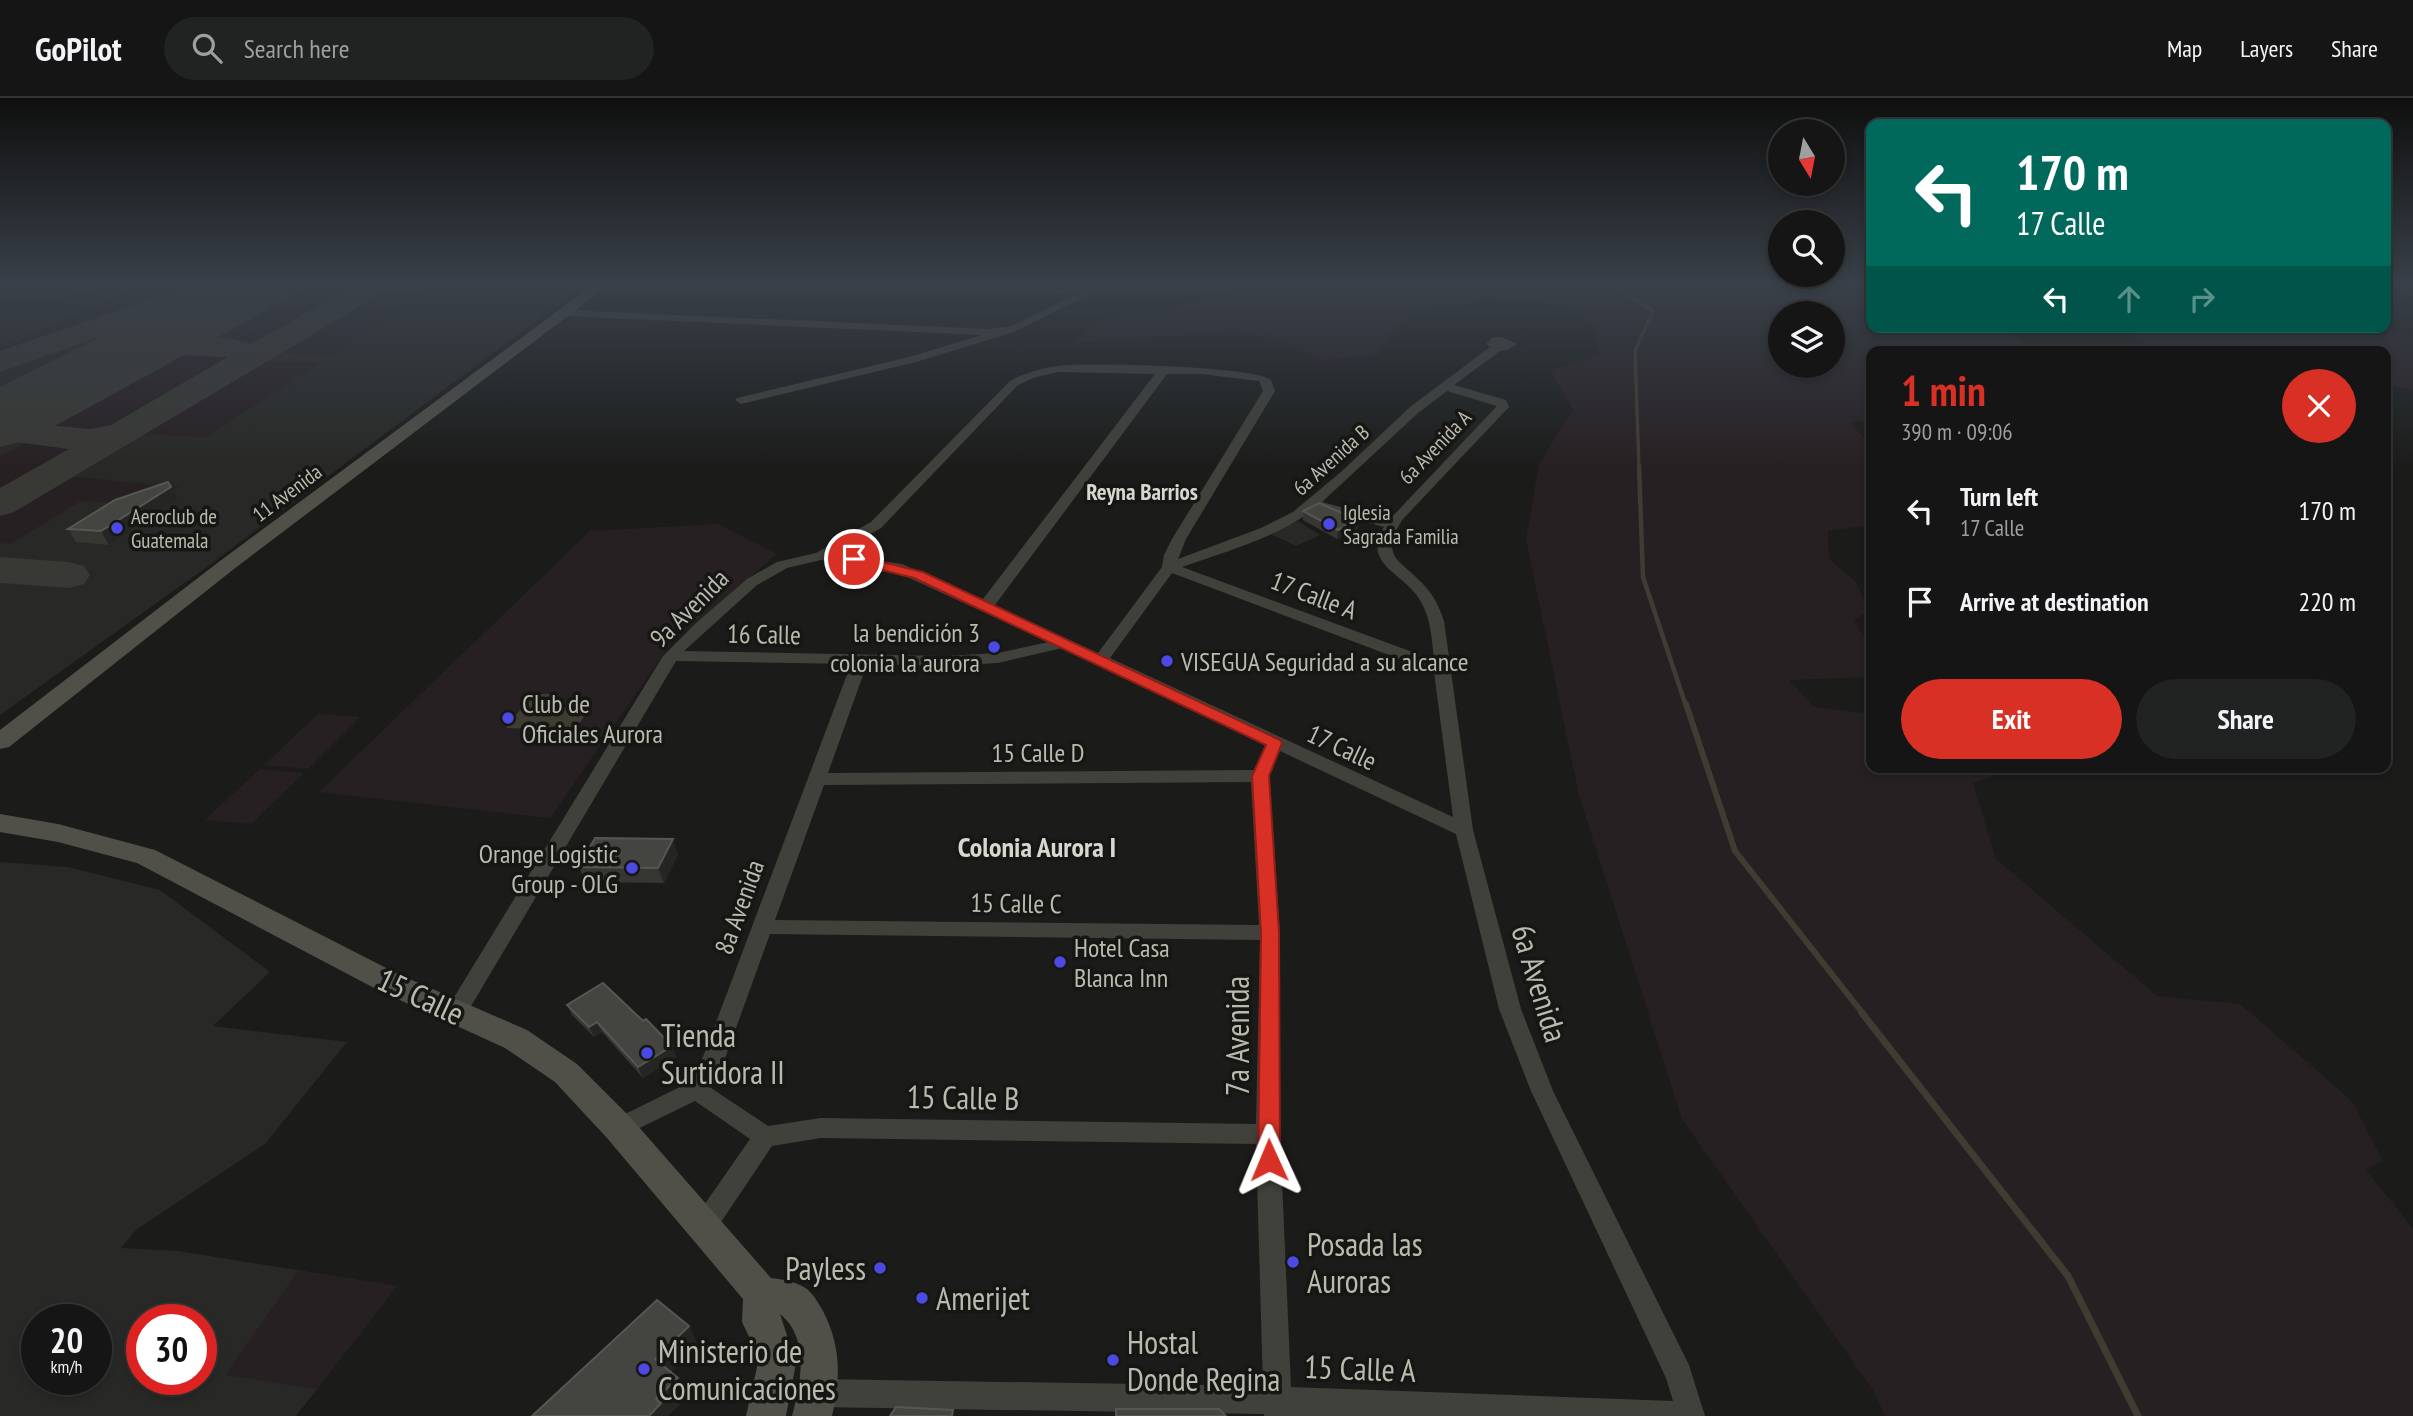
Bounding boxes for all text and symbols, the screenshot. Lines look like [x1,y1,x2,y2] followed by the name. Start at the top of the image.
[164,17,654,80] search box
[35,27,122,70] text: GoPilot
[188,29,226,67] icon: search
[244,32,349,65] text: Search here
[2167,33,2202,64] text: Map
[2240,33,2293,64] text: Layers
[2331,33,2378,64] text: Share
[1768,119,1844,196] north arrow
[1768,119,1845,378] map controls
[2016,140,2129,204] text: 170 m
[1901,147,1992,238] icon: left
[2016,202,2105,244] text: 17 Calle
[1768,210,1845,287] button: search
[2037,280,2075,318] icon: left
[2110,280,2148,318] icon: ahead
[2183,280,2221,318] icon: right
[1768,301,1845,378] button: layers
[1901,363,1986,418] text: 1 min
[2282,369,2356,443] button: close
[1393,404,1477,490] street label: 6a Avenida A
[1901,417,2013,446] text: 390 m · 09:06
[1287,419,1375,501] street label: 6a Avenida B
[247,458,327,528] street label: 11 Avenida
[1086,477,1198,506] district label: Reyna Barrios
[1960,480,2038,513] text: Turn left
[1901,492,1939,530] icon: left
[2298,494,2356,527] text: 170 m
[1343,499,1459,550] place label: Iglesia Sagrada Familia
[131,503,217,554] place label: Aeroclub de Guatemala
[1960,513,2024,542] text: 17 Calle
[1321,516,1337,532] marker: Iglesia Sagrada Familia
[109,520,125,536] marker: Aeroclub de Guatemala
[824,529,884,589] pin
[835,540,873,578] icon: arrive
[643,562,735,654] street label: 9a Avenida
[1266,564,1362,627] street label: 17 Calle A
[1901,583,1939,621] icon: arrive
[1960,585,2149,618] text: Arrive at destination
[2298,585,2356,618] text: 220 m
[830,616,980,679] place label: la bendición 3 colonia la aurora
[727,617,801,651] street label: 16 Calle
[986,639,1002,655] marker: la bendición 3 colonia la aurora
[1180,645,1469,678] place label: VISEGUA Seguridad a su alcance
[1159,653,1175,669] marker: VISEGUA Seguridad a su alcance
[1901,679,2122,759] button: Exit
[2136,679,2356,759] button: Share
[522,687,663,750] place label: Club de Oficiales Aurora
[500,710,516,726] marker: Club de Oficiales Aurora
[1302,717,1382,777] street label: 17 Calle
[992,736,1084,769] street label: 15 Calle D
[958,828,1116,865] district label: Colonia Aurora I
[479,837,618,900] place label: Orange Logistic Group - OLG
[707,855,771,959] street label: 8a Avenida
[624,860,640,876] marker: Orange Logistic Group - OLG
[970,886,1062,920] street label: 15 Calle C
[1502,919,1578,1047] street label: 6a Avenida
[1074,931,1170,994] place label: Hotel Casa Blanca Inn
[1052,954,1068,970] marker: Hotel Casa Blanca Inn
[371,958,471,1034] street label: 15 Calle
[1216,976,1258,1096] street label: 7a Avenida
[661,1014,785,1093] place label: Tienda Surtidora II
[639,1045,655,1061] marker: Tienda Surtidora II
[906,1075,1020,1119] street label: 15 Calle B
[1232,1123,1306,1197] position arrow
[1307,1223,1422,1302] place label: Posada las Auroras
[785,1247,866,1289] place label: Payless
[1285,1254,1301,1270] marker: Posada las Auroras
[872,1260,888,1276] marker: Payless
[936,1277,1030,1319] place label: Amerijet
[914,1290,930,1306] marker: Amerijet
[126,1304,217,1395] speed limit sign: 30
[50,1317,83,1363] text: 20
[1127,1321,1280,1400] place label: Hostal Donde Regina
[658,1330,836,1409] place label: Ministerio de Comunicaciones
[1303,1345,1417,1391] street label: 15 Calle A
[1105,1352,1121,1368] marker: Hostal Donde Regina
[51,1355,82,1378] text: km/h
[636,1361,652,1377] marker: Ministerio de Comunicaciones

